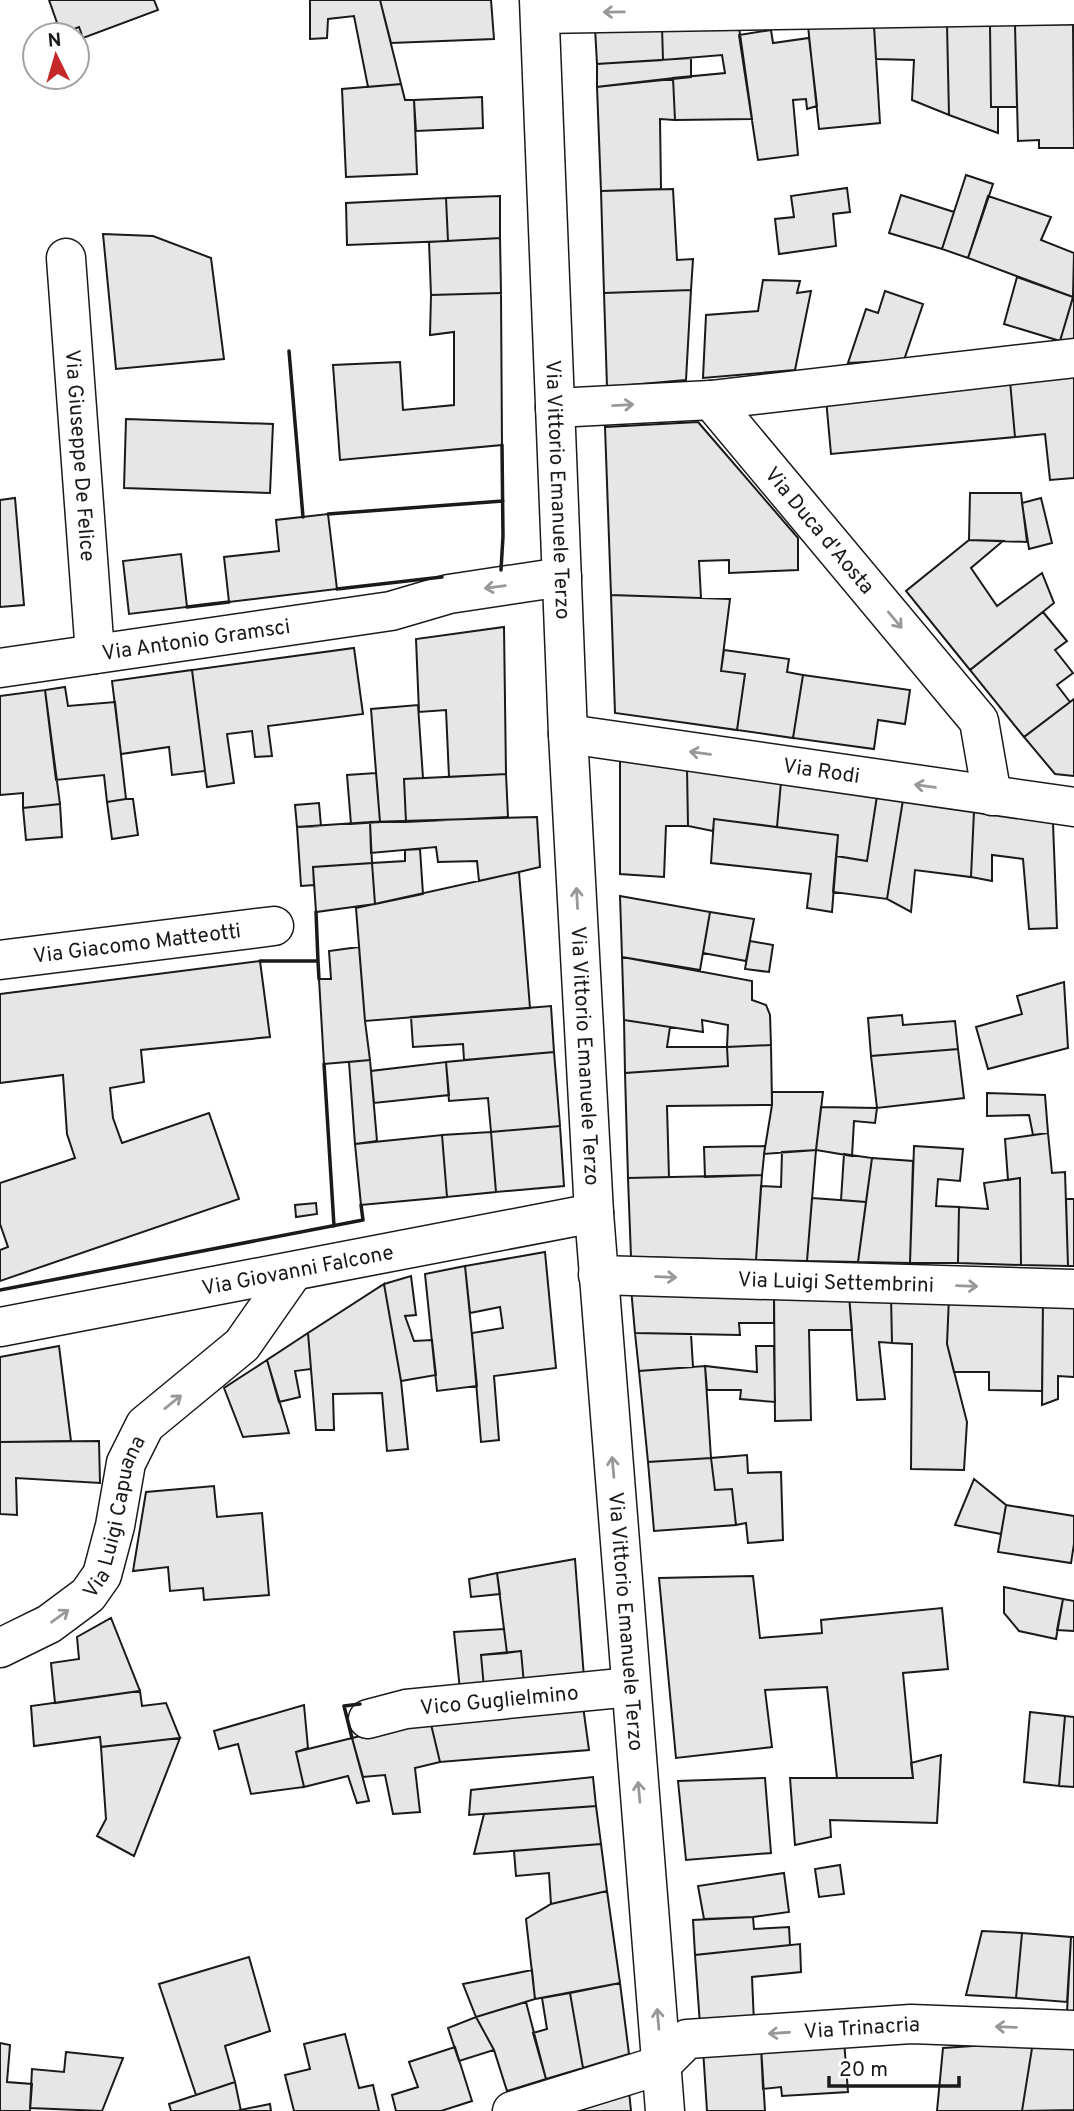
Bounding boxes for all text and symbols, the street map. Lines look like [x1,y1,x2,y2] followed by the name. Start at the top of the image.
[603,6,626,19] one-way arrow
[21,21,91,91] north arrow
[47,29,63,54] text: N
[58,349,100,563] street label: Via Giuseppe De Felice
[538,359,575,620] street label: Via Vittorio Emanuele Terzo
[612,398,635,411] one-way arrow
[758,462,880,600] street label: Via Duca d'Aosta
[484,581,506,594] one-way arrow
[887,611,903,629] one-way arrow
[100,614,292,668] street label: Via Antonio Gramsci
[689,746,711,759] one-way arrow
[781,753,862,791] street label: Via Rodi
[914,779,937,792] one-way arrow
[571,887,584,910] one-way arrow
[32,918,243,971] street label: Via Giacomo Matteotti
[563,926,604,1186] street label: Via Vittorio Emanuele Terzo
[200,1240,396,1303] street label: Via Giovanni Falcone
[737,1267,934,1300] street label: Via Luigi Settembrini
[654,1271,677,1284] one-way arrow
[955,1279,978,1293] one-way arrow
[163,1395,181,1410] one-way arrow
[78,1431,153,1604] street label: Via Luigi Capuana
[606,1457,619,1479] one-way arrow
[601,1491,648,1752] street label: Via Vittorio Emanuele Terzo
[50,1608,69,1623] one-way arrow
[419,1680,580,1723] street label: Vico Guglielmino
[632,1781,645,1804] one-way arrow
[651,2008,664,2030] one-way arrow
[803,2012,920,2046] street label: Via Trinacria
[995,2021,1018,2034] one-way arrow
[768,2027,790,2040] one-way arrow
[829,2044,958,2088] scale bar
[839,2057,888,2084] text: 20 m

